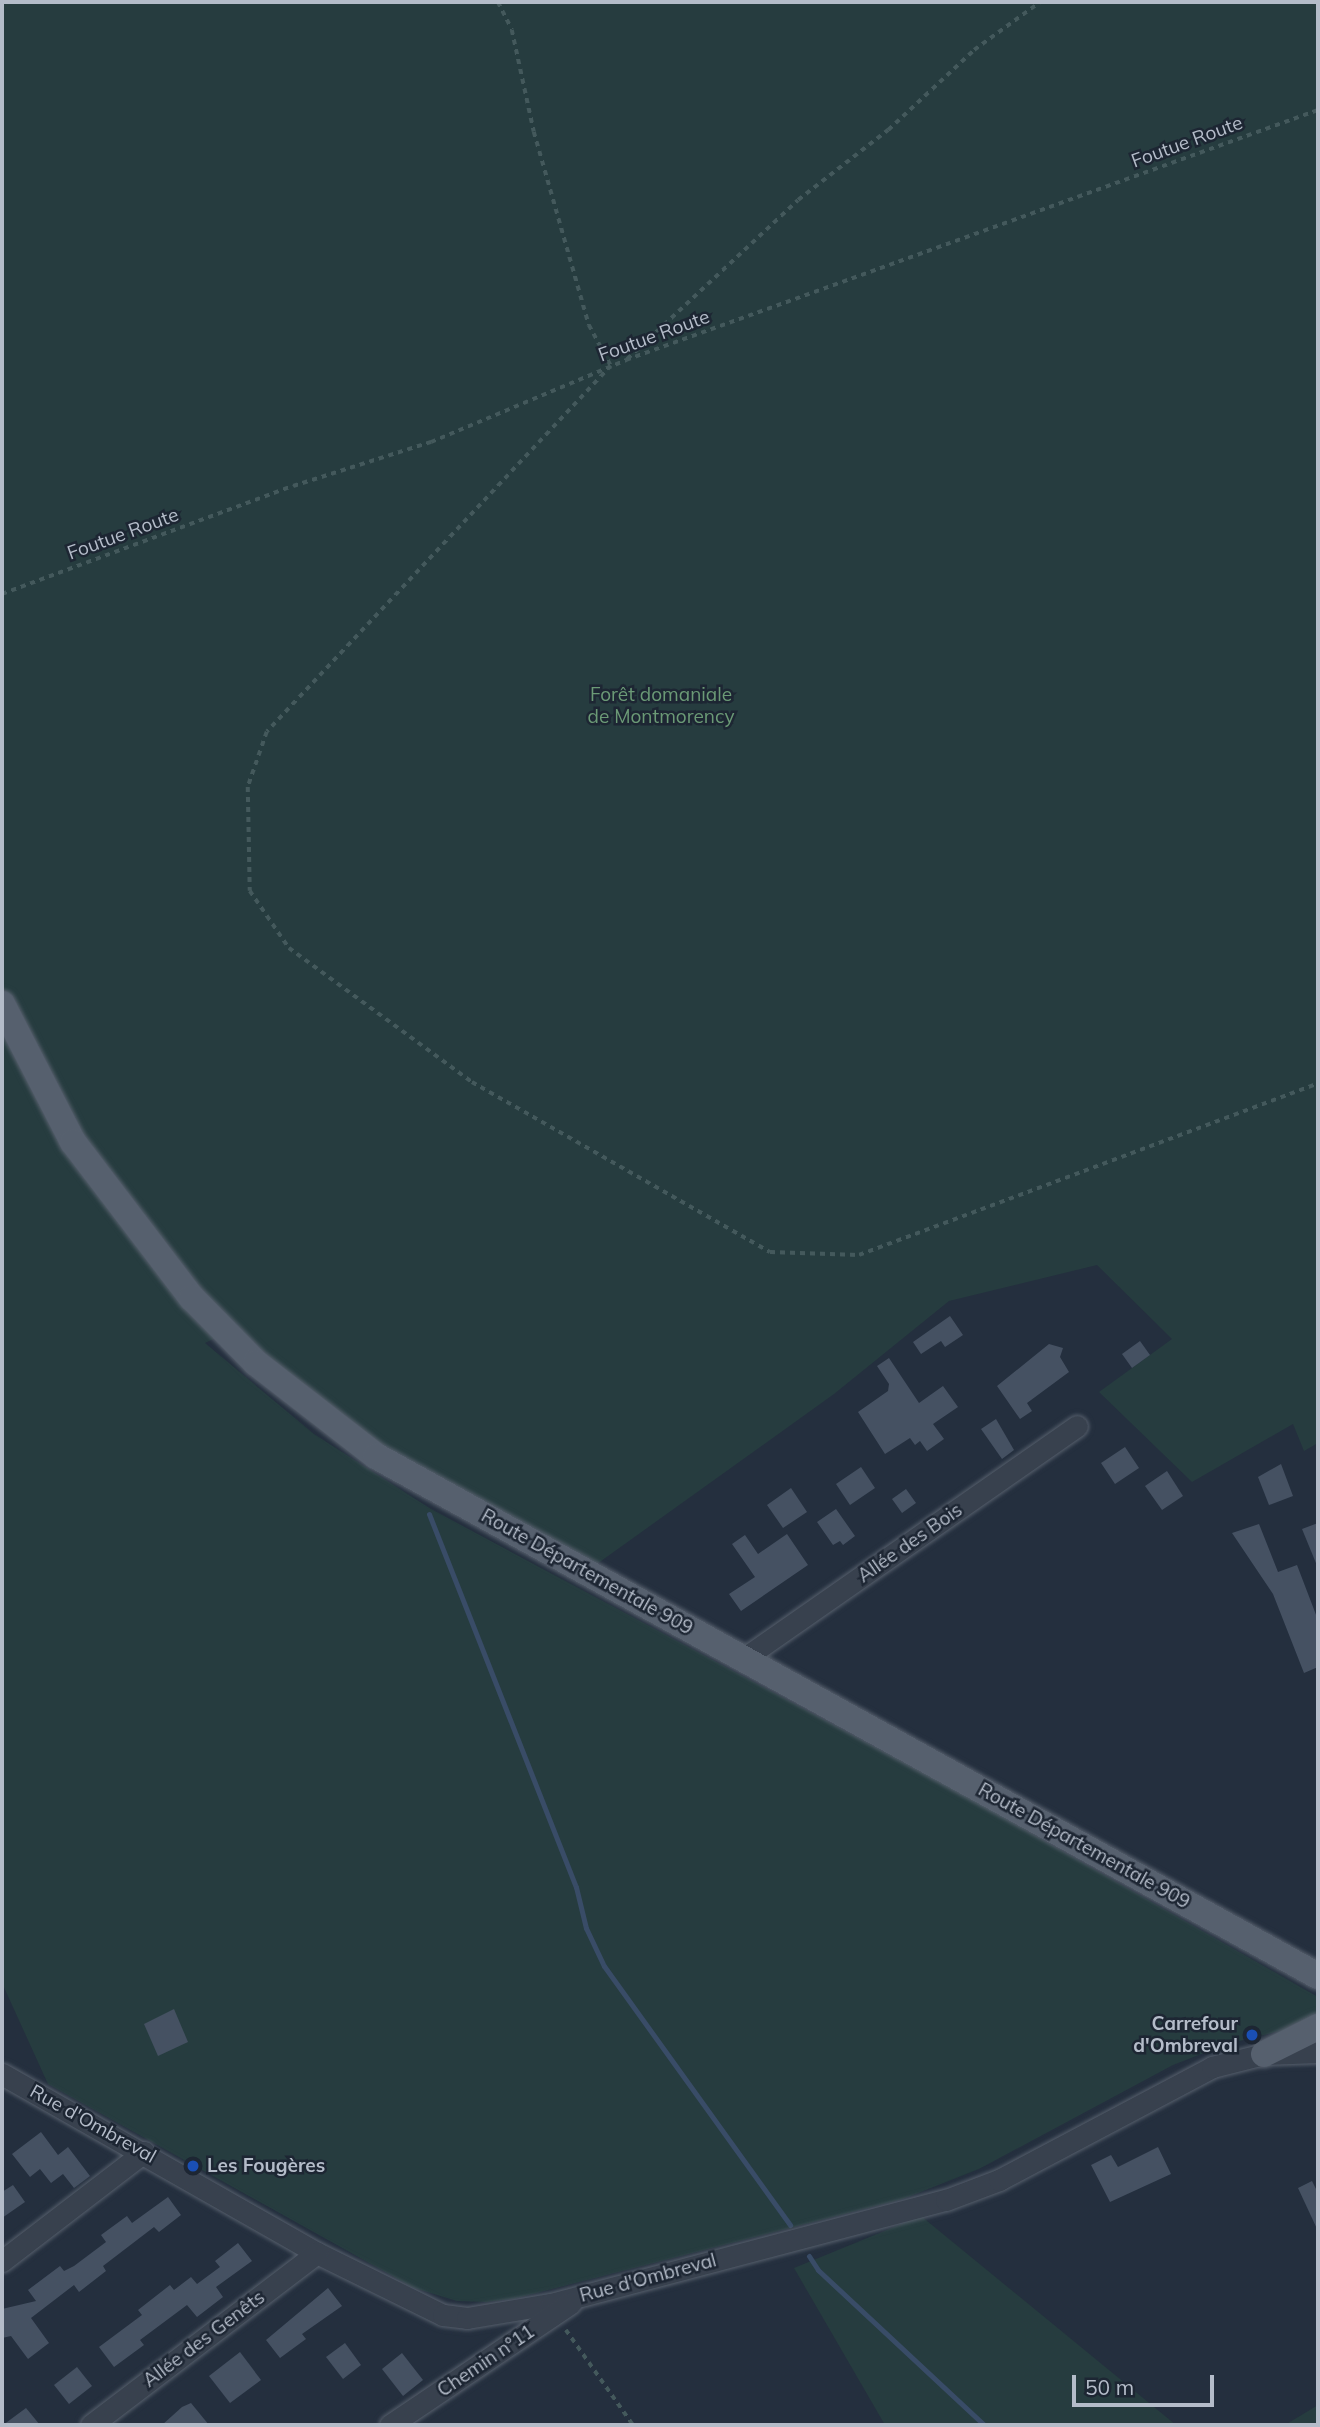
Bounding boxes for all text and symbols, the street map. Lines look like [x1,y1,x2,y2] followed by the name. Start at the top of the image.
[1128,111,1246,173] street label: Foutue Route
[595,305,713,367] street label: Foutue Route
[64,503,182,565] street label: Foutue Route
[588,684,734,728] park label: Forêt domaniale de Montmorency
[853,1499,967,1587] street label: Allée des Bois
[477,1504,697,1640] street label: Route Départementale 909
[974,1778,1194,1914] street label: Route Départementale 909
[1133,2013,1238,2057] place label: Carrefour d'Ombreval
[1244,2027,1260,2043] marker: Carrefour d'Ombreval
[26,2080,160,2168] street label: Rue d'Ombreval
[207,2155,325,2177] place label: Les Fougères
[185,2158,201,2174] marker: Les Fougères
[577,2249,719,2307] street label: Rue d'Ombreval
[139,2286,269,2392] street label: Allée des Genêts
[433,2320,539,2402] street label: Chemin n°11
[1075,2360,1217,2404] scale bar
[1085,2374,1134,2400] text: 50 m

